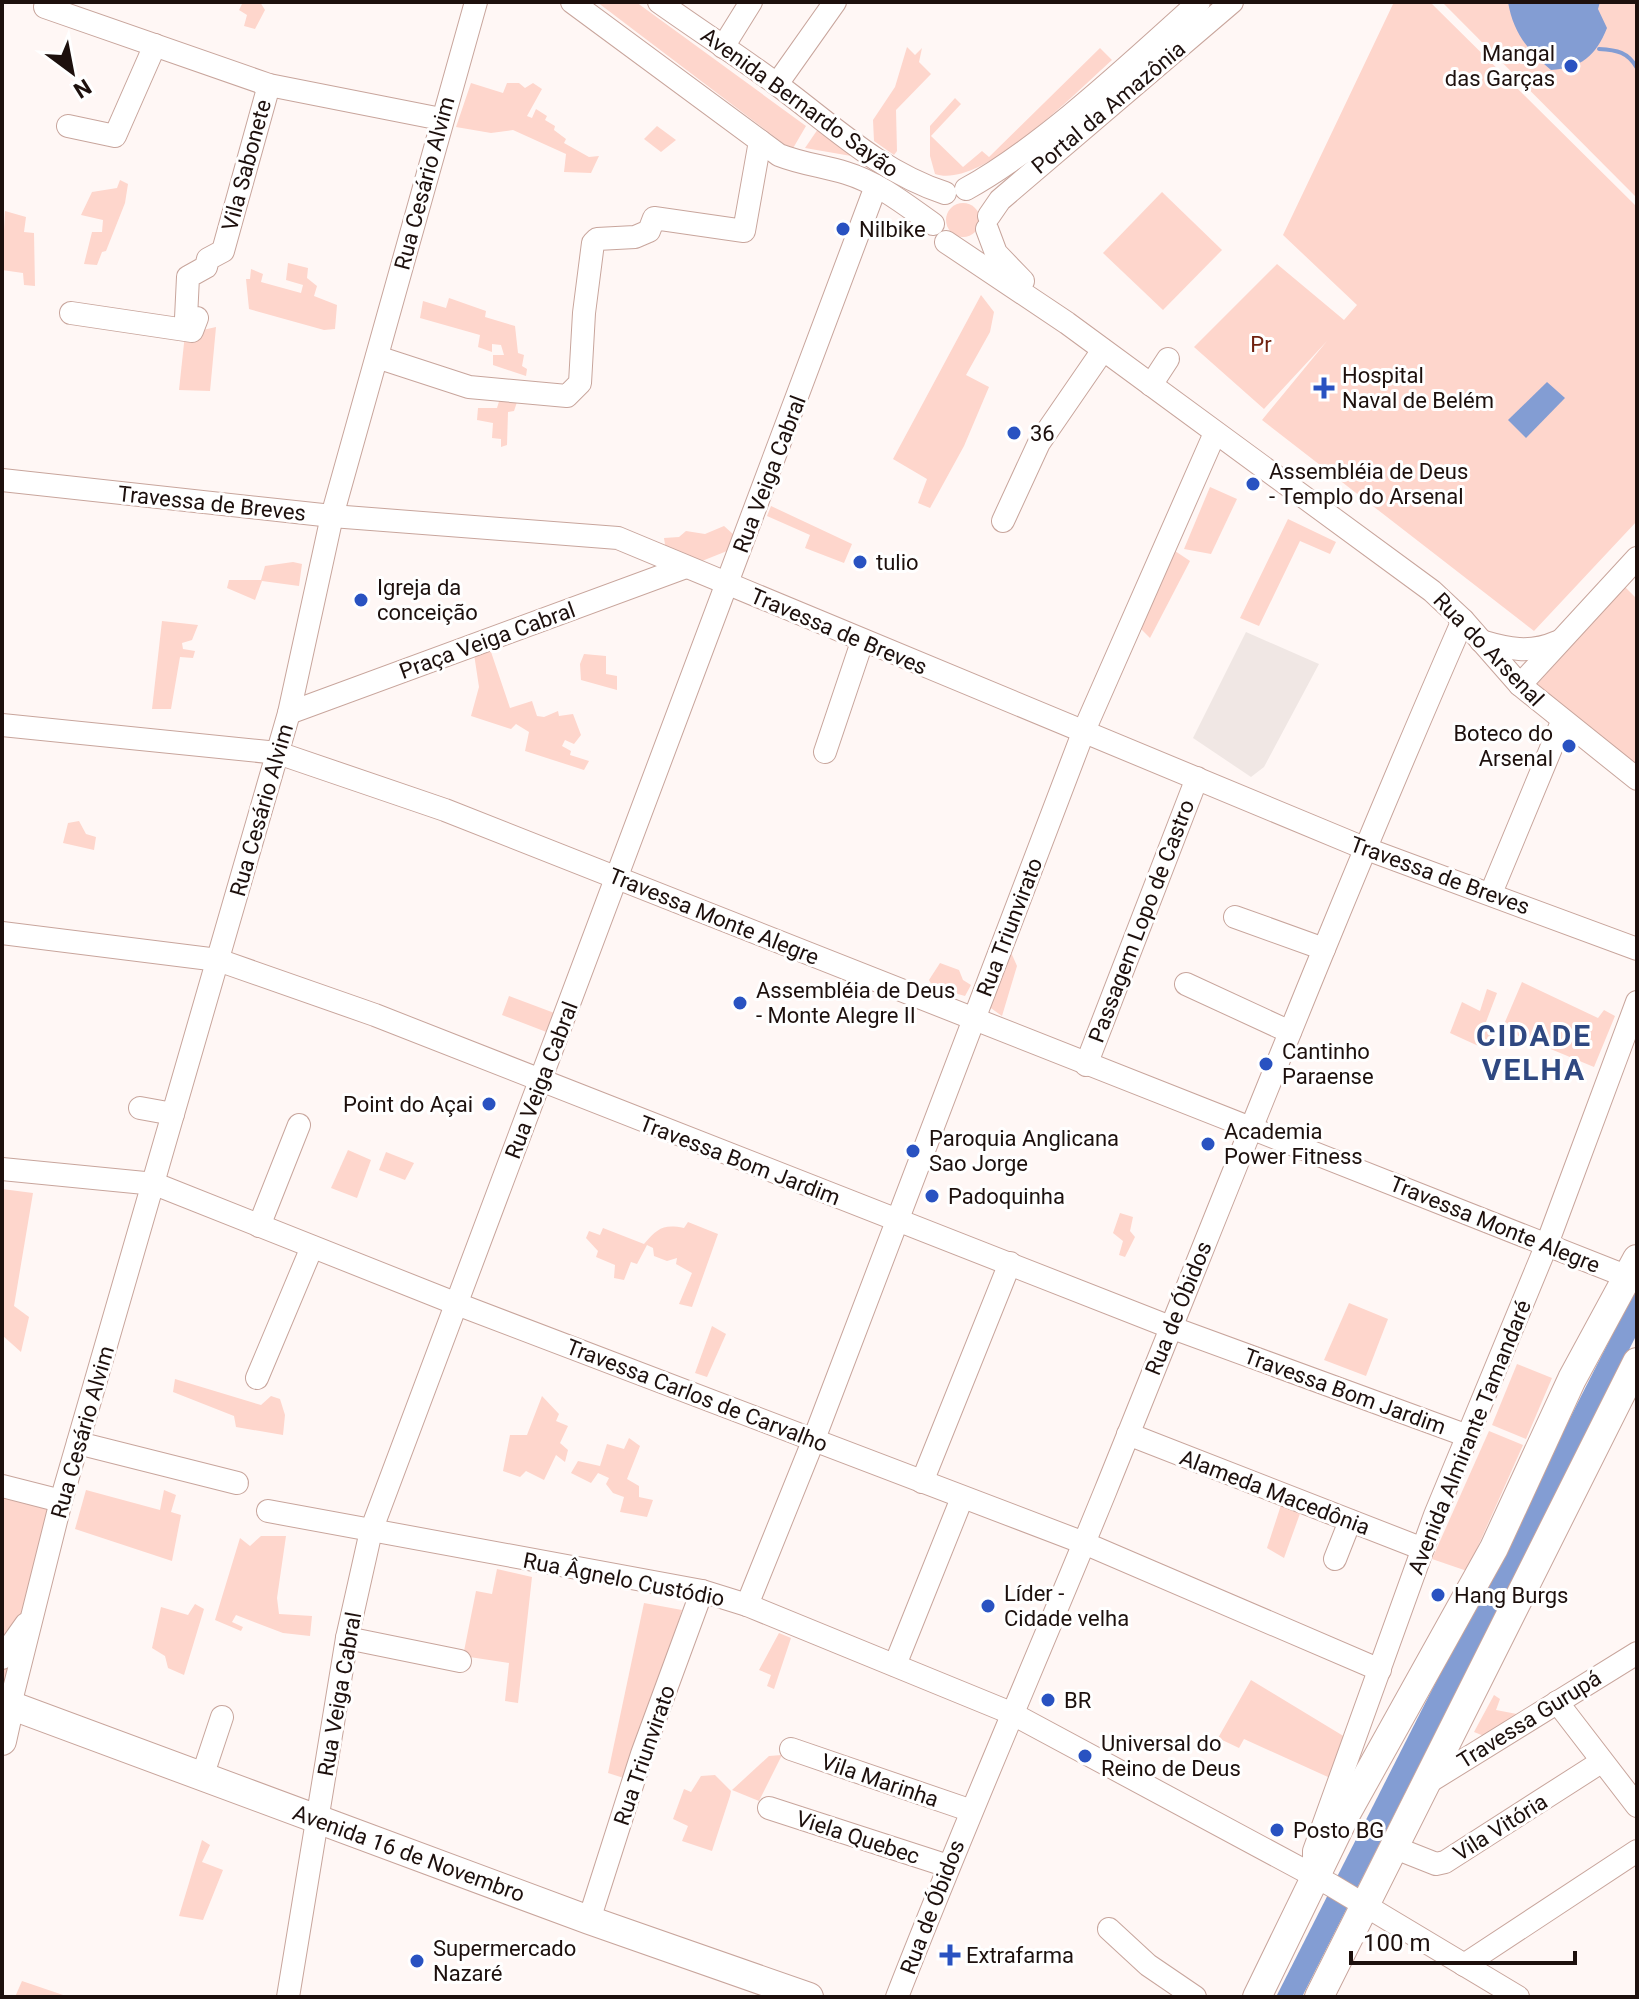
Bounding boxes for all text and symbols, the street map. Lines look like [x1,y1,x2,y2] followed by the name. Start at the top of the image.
[696,22,903,182] street label: Avenida Bernardo Sayão
[32,32,112,112] north arrow
[1027,36,1190,179] street label: Portal da Amazônia
[1445,41,1555,91] place label: Mangal das Garças
[1562,57,1580,75] marker: Mangal das Garças
[69,74,96,103] text: N
[389,94,460,272] street label: Rua Cesário Alvim
[217,97,276,233] street label: Vila Sabonete
[859,217,926,242] place label: Nilbike
[834,220,852,238] marker: Nilbike
[1250,332,1272,357] park label: Pr
[1342,363,1494,413] place label: Hospital Naval de Belém
[1313,377,1335,399] marker: Hospital Naval de Belém
[728,392,811,556] street label: Rua Veiga Cabral
[1030,421,1055,446] place label: 36
[1005,424,1023,442] marker: 36
[1269,459,1468,509] place label: Assembléia de Deus - Templo do Arsenal
[1244,475,1262,493] marker: Assembléia de Deus - Templo do Arsenal
[117,481,307,526] street label: Travessa de Breves
[876,550,919,575] place label: tulio
[851,553,869,571] marker: tulio
[377,575,478,625] place label: Igreja da conceição
[747,583,931,680] street label: Travessa de Breves
[1428,588,1549,711] street label: Rua do Arsenal
[352,591,370,609] marker: Igreja da conceição
[396,597,578,684] street label: Praça Veiga Cabral
[225,721,298,899] street label: Rua Cesário Alvim
[1453,721,1553,771] place label: Boteco do Arsenal
[1560,737,1578,755] marker: Boteco do Arsenal
[1084,796,1199,1046] street label: Passagem Lopo de Castro
[1347,831,1533,920] street label: Travessa de Breves
[972,854,1047,1000] street label: Rua Triunvirato
[605,863,822,970] street label: Travessa Monte Alegre
[756,978,955,1028] place label: Assembléia de Deus - Monte Alegre II
[731,994,749,1012] marker: Assembléia de Deus - Monte Alegre II
[500,998,583,1162] street label: Rua Veiga Cabral
[1476,1018,1592,1087] district label: CIDADE VELHA
[1282,1039,1374,1089] place label: Cantinho Paraense
[1257,1055,1275,1073] marker: Cantinho Paraense
[343,1092,473,1117] place label: Point do Açai
[480,1095,498,1113] marker: Point do Açai
[636,1111,844,1210] street label: Travessa Bom Jardim
[1224,1119,1363,1169] place label: Academia Power Fitness
[929,1126,1119,1176] place label: Paroquia Anglicana Sao Jorge
[1199,1135,1217,1153] marker: Academia Power Fitness
[904,1142,922,1160] marker: Paroquia Anglicana Sao Jorge
[1386,1171,1603,1278] street label: Travessa Monte Alegre
[948,1184,1065,1209] place label: Padoquinha
[923,1187,941,1205] marker: Padoquinha
[1139,1237,1217,1379] street label: Rua de Óbidos
[1403,1297,1536,1578] street label: Avenida Almirante Tamandaré
[563,1334,831,1457] street label: Travessa Carlos de Carvalho
[46,1343,119,1521] street label: Rua Cesário Alvim
[1241,1343,1449,1440] street label: Travessa Bom Jardim
[1176,1445,1373,1540] street label: Alameda Macedônia
[521,1548,727,1611] street label: Rua Âgnelo Custódio
[1004,1581,1129,1631] place label: Líder - Cidade velha
[1454,1583,1568,1608] place label: Hang Burgs
[1429,1586,1447,1604] marker: Hang Burgs
[979,1597,997,1615] marker: Líder - Cidade velha
[313,1610,366,1778] street label: Rua Veiga Cabral
[1453,1665,1606,1774] street label: Travessa Gurupá
[609,1682,680,1829] street label: Rua Triunvirato
[1064,1688,1092,1713] place label: BR
[1039,1691,1057,1709] marker: BR
[1101,1731,1241,1781] place label: Universal do Reino de Deus
[1076,1747,1094,1765] marker: Universal do Reino de Deus
[818,1749,942,1812] street label: Vila Marinha
[1449,1789,1552,1866] street label: Vila Vitória
[290,1800,528,1907] street label: Avenida 16 de Novembro
[793,1806,923,1869] street label: Viela Quebec
[1293,1818,1384,1843] place label: Posto BG
[1268,1821,1286,1839] marker: Posto BG
[894,1836,970,1978] street label: Rua de Óbidos
[1351,1915,1575,1965] scale bar
[1363,1929,1430,1957] text: 100 m
[433,1936,576,1986] place label: Supermercado Nazaré
[966,1943,1074,1968] place label: Extrafarma
[941,1946,959,1964] marker: Extrafarma
[408,1952,426,1970] marker: Supermercado Nazaré

